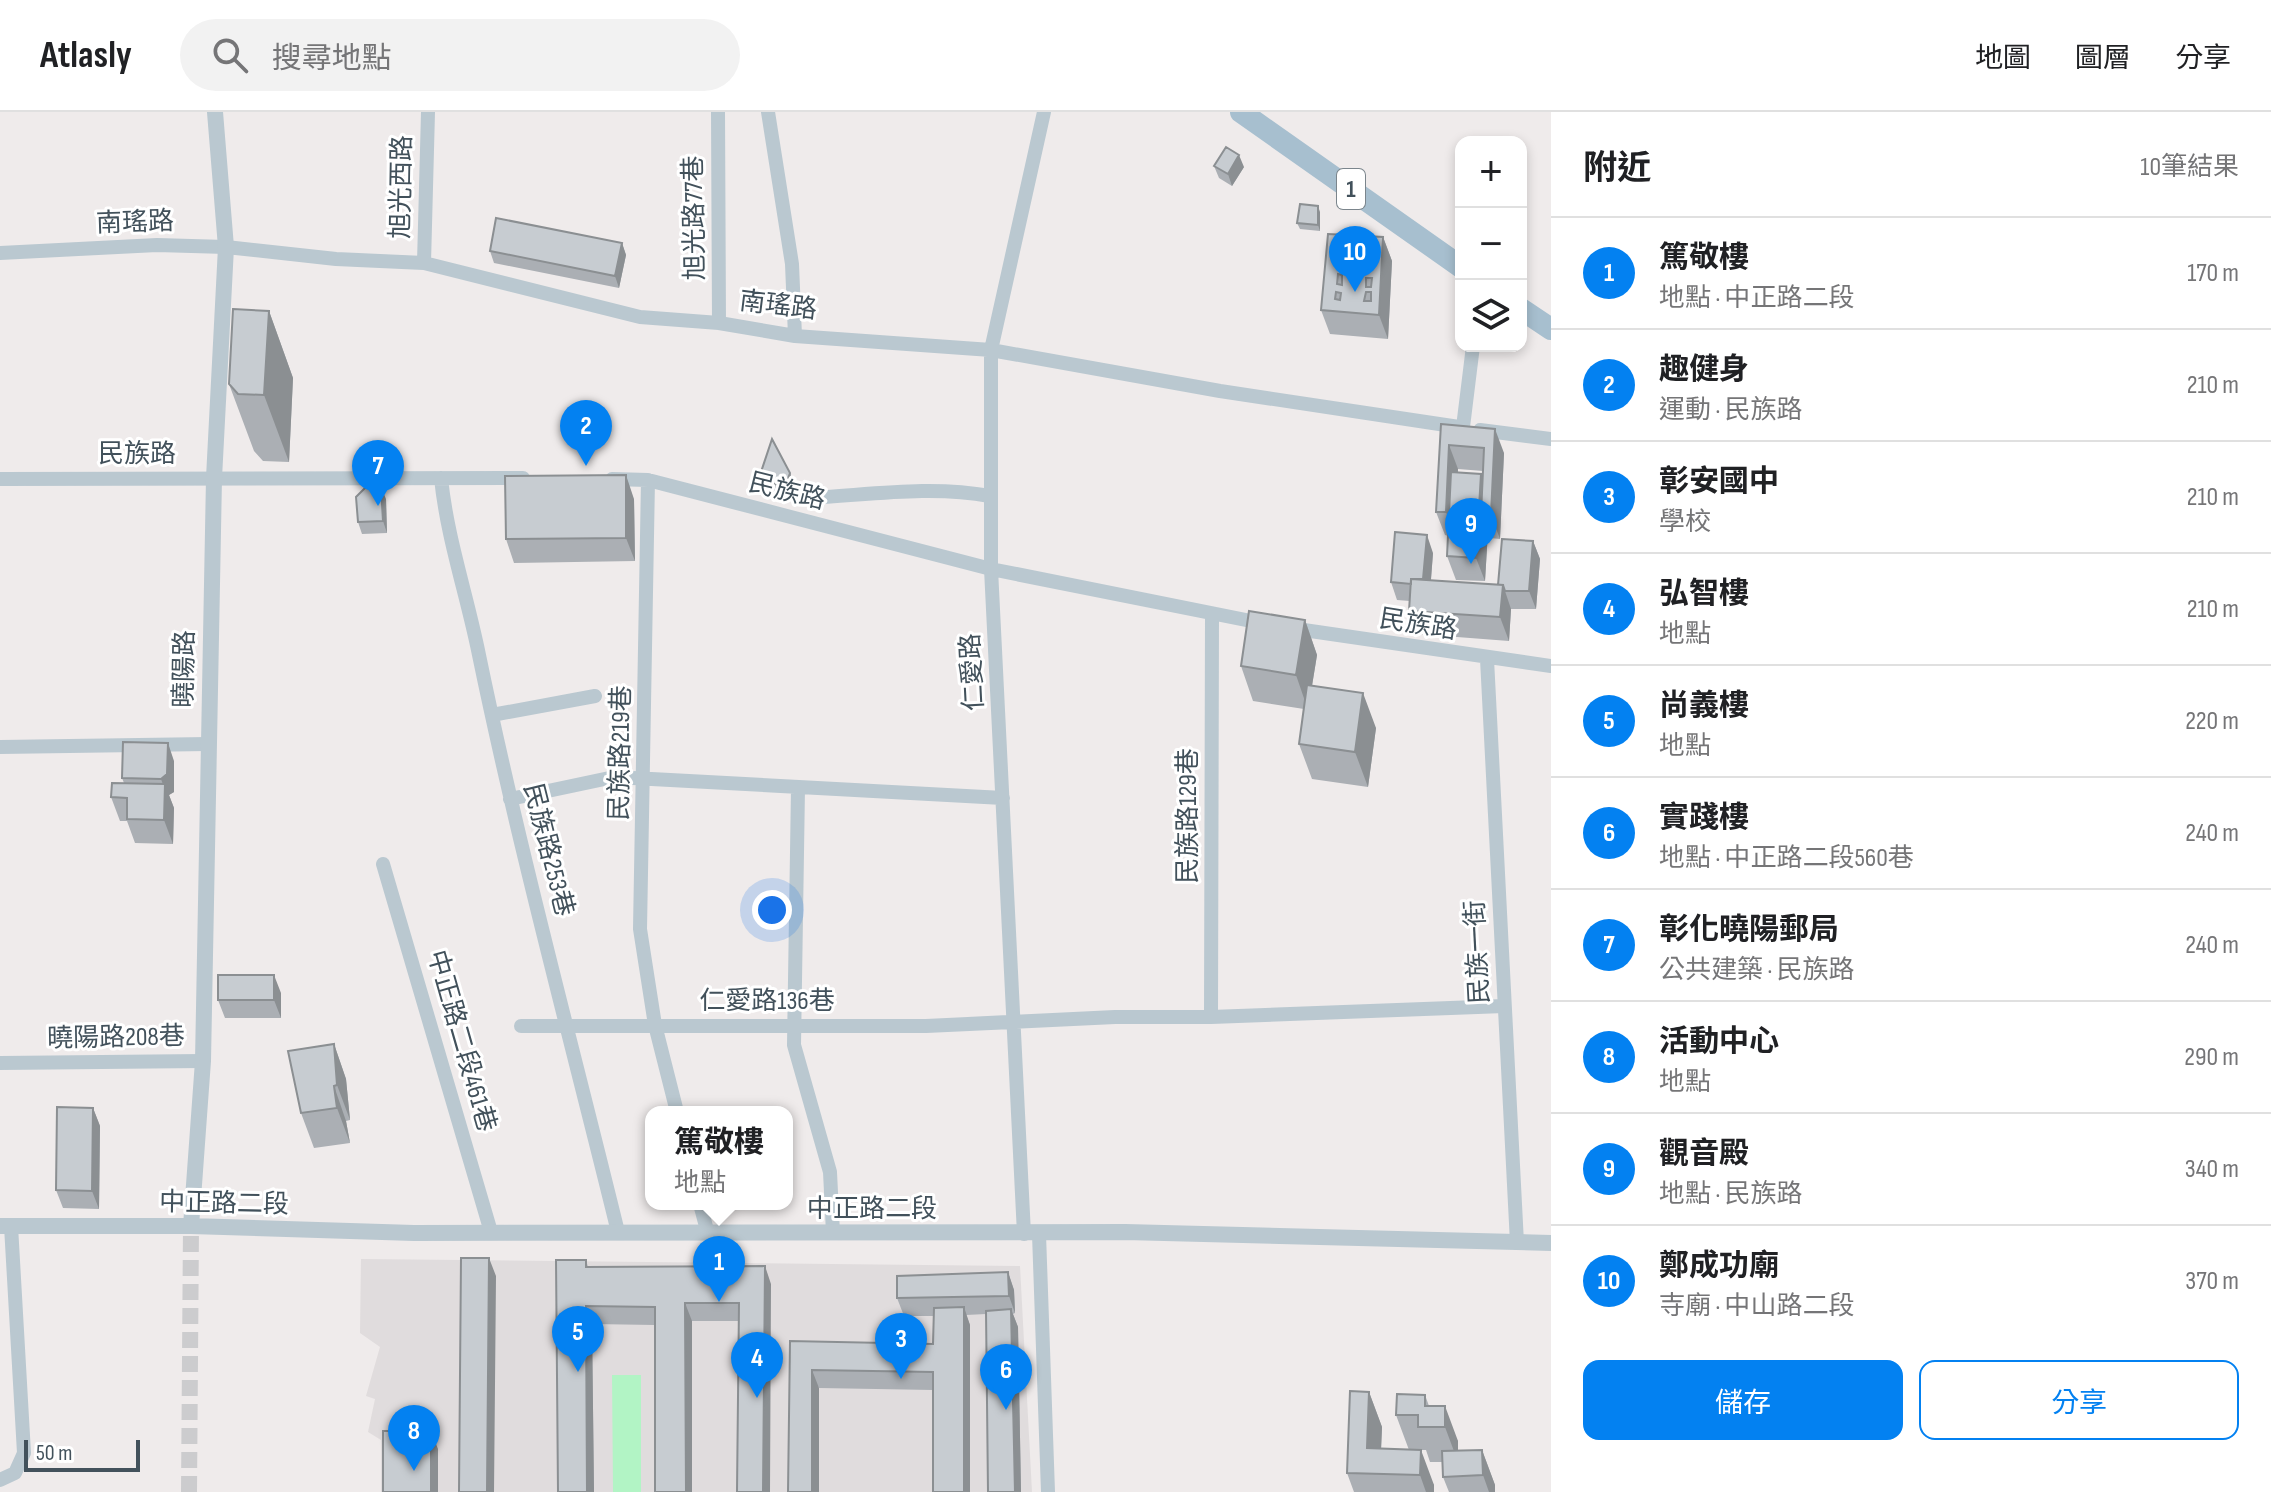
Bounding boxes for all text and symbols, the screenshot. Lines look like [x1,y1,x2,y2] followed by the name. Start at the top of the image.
[180,19,740,91] search box
[40,33,132,78] text: Atlasly
[208,33,252,77] icon: search
[272,41,392,77] text: 搜尋地點
[1975,42,2031,75] text: 地圖
[2075,42,2131,75] text: 圖層
[2175,42,2231,75] text: 分享
[386,135,418,239] street label: 旭光西路
[1455,136,1527,352] map controls
[1455,136,1527,208] button: +
[1583,148,1651,189] text: 附近
[2140,152,2239,183] text: 10筆結果
[678,155,712,281] street label: 旭光路77巷
[1337,169,1365,209] road number: 1
[95,206,175,240] street label: 南瑤路
[1455,208,1527,280] button: −
[1329,226,1381,292] pin: 10
[1659,240,1749,276] text: 篤敬樓
[1604,258,1614,289] text: 1
[2187,258,2239,289] text: 170 m
[1455,280,1527,352] button: layers
[1659,283,1854,314] text: 地點 · 中正路二段
[737,286,819,326] street label: 南瑤路
[1659,352,1749,388] text: 趣健身
[1603,370,1615,401] text: 2
[2187,370,2239,401] text: 210 m
[1659,395,1802,426] text: 運動 · 民族路
[560,400,612,466] pin: 2
[98,439,176,470] street label: 民族路
[352,440,404,506] pin: 7
[1659,464,1779,500] text: 彰安國中
[745,468,829,516] street label: 民族路
[1603,482,1615,513] text: 3
[2187,482,2239,513] text: 210 m
[1445,498,1497,564] pin: 9
[1659,507,1711,538] text: 學校
[1659,576,1749,612] text: 弘智樓
[1603,594,1615,625] text: 4
[2187,594,2239,625] text: 210 m
[1377,604,1459,646] street label: 民族路
[1659,619,1711,650] text: 地點
[169,630,201,708] street label: 曉陽路
[955,632,991,712] street label: 仁愛路
[604,685,638,821] street label: 民族路219巷
[1659,688,1749,724] text: 尚義樓
[1603,706,1615,737] text: 5
[2185,706,2239,737] text: 220 m
[1659,731,1711,762] text: 地點
[1173,748,1204,884] street label: 民族路129巷
[517,780,579,920] street label: 民族路253巷
[1659,800,1749,836] text: 實踐樓
[1603,818,1615,849] text: 6
[2185,818,2239,849] text: 240 m
[1659,843,1914,874] text: 地點 · 中正路二段560巷
[752,890,792,930] your location
[1460,899,1496,1005] street label: 民族一街
[1659,912,1839,948] text: 彰化曉陽郵局
[1603,930,1615,961] text: 7
[2185,930,2239,961] text: 240 m
[420,947,502,1135] street label: 中正路二段461巷
[1659,955,1854,986] text: 公共建築 · 民族路
[699,986,835,1017] street label: 仁愛路136巷
[47,1021,185,1055] street label: 曉陽路208巷
[1659,1024,1779,1060] text: 活動中心
[1603,1042,1615,1073] text: 8
[2184,1042,2239,1073] text: 290 m
[1659,1067,1711,1098] text: 地點
[645,1106,793,1210] popup
[674,1125,764,1161] text: 篤敬樓
[1659,1136,1749,1172] text: 觀音殿
[1603,1154,1615,1185] text: 9
[2185,1154,2239,1185] text: 340 m
[674,1168,726,1199] text: 地點
[1659,1179,1802,1210] text: 地點 · 民族路
[159,1187,289,1221] street label: 中正路二段
[807,1194,937,1225] street label: 中正路二段
[693,1236,745,1302] pin: 1
[1659,1248,1779,1284] text: 鄭成功廟
[1598,1266,1620,1297] text: 10
[2185,1266,2239,1297] text: 370 m
[1659,1291,1854,1322] text: 寺廟 · 中山路二段
[552,1306,604,1372] pin: 5
[875,1313,927,1379] pin: 3
[731,1332,783,1398] pin: 4
[980,1344,1032,1410] pin: 6
[1583,1360,1903,1440] button: 儲存
[1919,1360,2239,1440] button: 分享
[388,1405,440,1471] pin: 8
[24,1436,140,1472] scale bar
[36,1440,72,1467] text: 50 m

